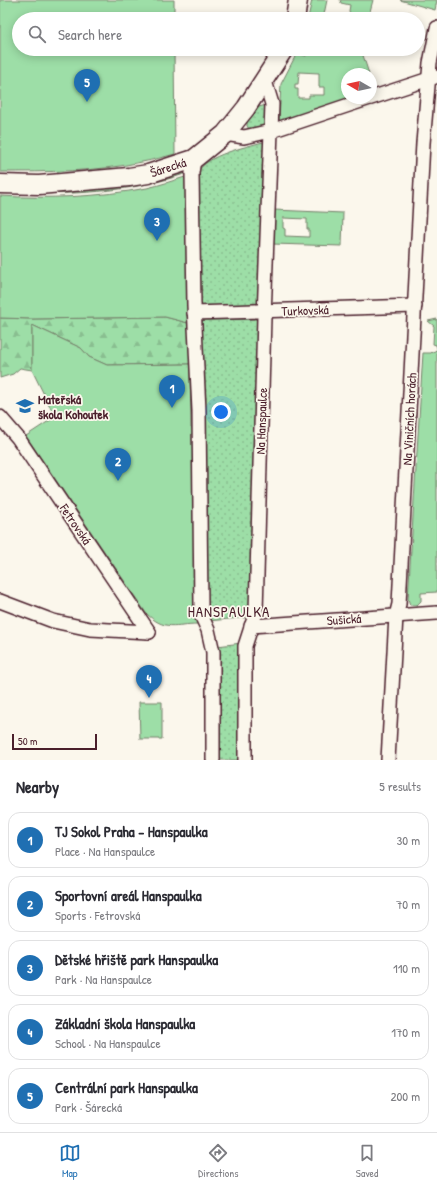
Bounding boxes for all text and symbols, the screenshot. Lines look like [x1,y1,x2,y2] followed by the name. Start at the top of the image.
[12,12,425,56] search box
[26,23,48,45] icon: search
[58,24,122,45] text: Search here
[341,68,377,104] north arrow
[74,69,100,102] pin: 5
[148,153,188,181] street label: Šárecká
[144,208,170,241] pin: 3
[281,300,329,320] street label: Turkovská
[398,372,420,466] street label: Na Viničních horách
[159,375,185,408] pin: 1
[251,387,271,455] street label: Na Hanspaulce
[38,390,109,423] place label: Mateřská škola Kohoutek
[15,396,35,416] school or university icon: Mateřská škola Kohoutek
[211,402,231,422] your location
[105,448,131,481] pin: 2
[55,499,96,548] street label: Fetrovská
[188,601,270,622] district label: HANSPAULKA
[326,609,362,629] street label: Sušická
[136,665,162,698] pin: 4
[12,732,97,751] scale bar
[18,734,38,748] text: 50 m
[16,775,59,798] text: Nearby
[379,777,421,795] text: 5 results
[55,821,208,842] text: TJ Sokol Praha - Hanspaulka
[28,831,32,849] text: 1
[397,831,420,849] text: 30 m
[55,842,155,860] text: Place · Na Hanspaulce
[55,885,202,906] text: Sportovní areál Hanspaulka
[27,895,33,913] text: 2
[396,895,420,913] text: 70 m
[55,906,140,924] text: Sports · Fetrovská
[55,949,218,970] text: Dětské hřiště park Hanspaulka
[27,959,33,977] text: 3
[393,959,420,977] text: 110 m
[55,970,152,988] text: Park · Na Hanspaulce
[55,1013,195,1034] text: Základní škola Hanspaulka
[28,1023,32,1041] text: 4
[391,1023,420,1041] text: 170 m
[55,1034,161,1052] text: School · Na Hanspaulce
[55,1077,198,1098] text: Centrální park Hanspaulka
[27,1087,33,1105] text: 5
[390,1087,420,1105] text: 200 m
[55,1098,122,1116] text: Park · Šárecká
[59,1142,81,1180] tab: Map
[198,1142,239,1180] tab: Directions
[356,1142,378,1180] tab: Saved

